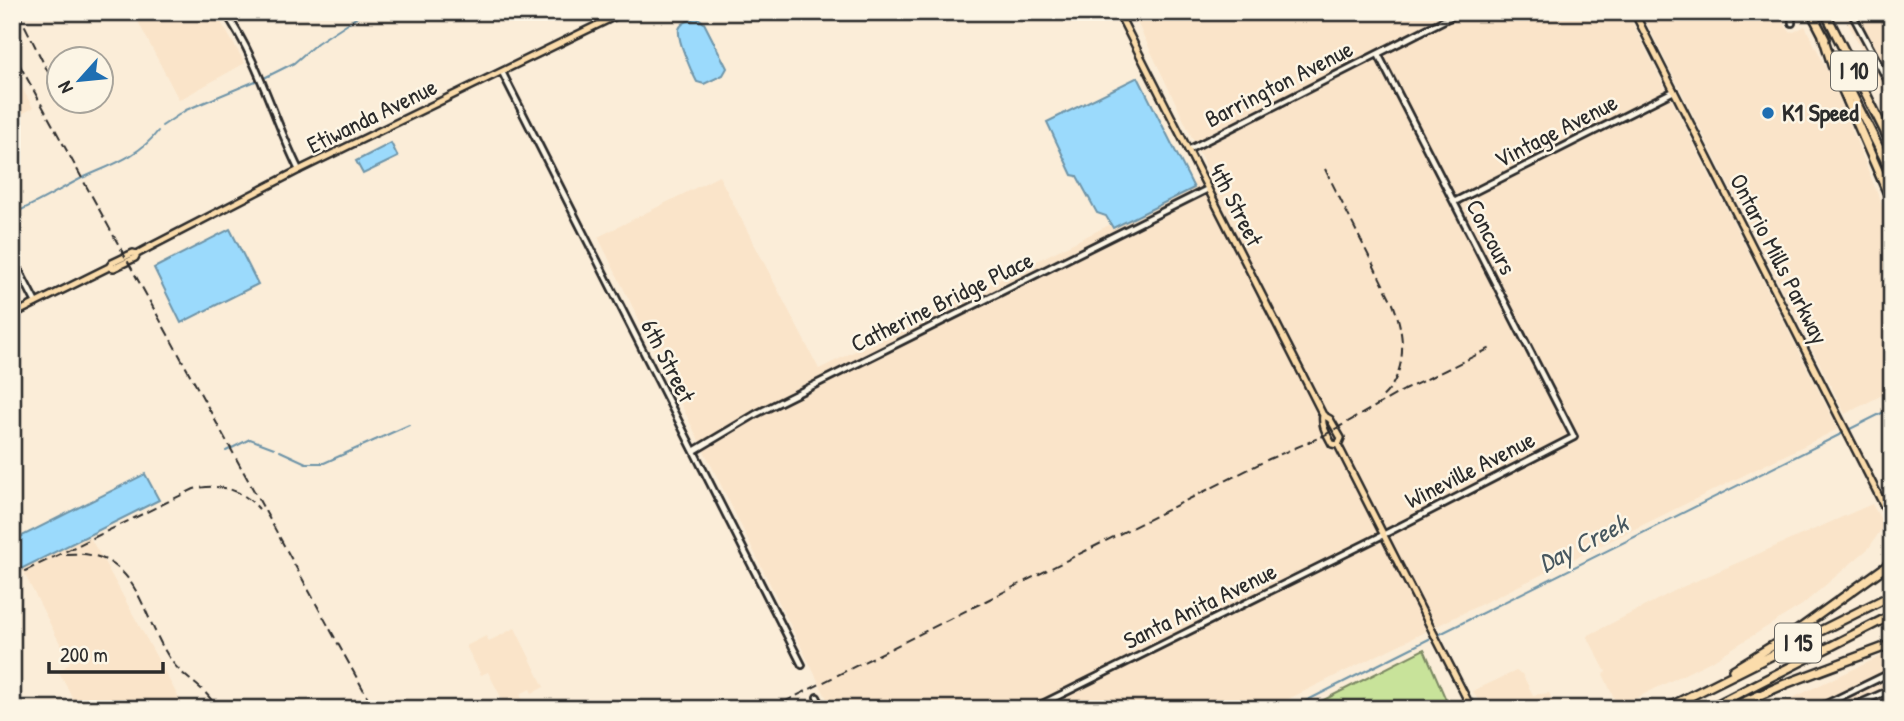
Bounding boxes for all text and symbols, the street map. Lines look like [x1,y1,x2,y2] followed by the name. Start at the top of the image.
[1199,32,1358,134] street label: Barrington Avenue
[46,46,116,116] north arrow
[1831,52,1877,90] road number: I 10
[301,70,442,160] street label: Etiwanda Avenue
[51,77,79,98] text: N
[1489,85,1623,175] street label: Vintage Avenue
[1782,96,1859,129] place label: K1 Speed
[1760,105,1776,121] marker: K1 Speed
[1202,158,1272,252] street label: 4th Street
[1723,168,1837,349] street label: Ontario Mills Parkway
[1459,193,1524,280] street label: Concours
[845,243,1038,359] street label: Catherine Bridge Place
[634,313,704,408] street label: 6th Street
[1399,422,1540,516] street label: Wineville Avenue
[1532,504,1636,581] water label: Day Creek
[1118,554,1282,656] street label: Santa Anita Avenue
[1775,624,1821,663] road number: I 15
[49,630,163,674] scale bar
[60,640,108,669] text: 200 m

